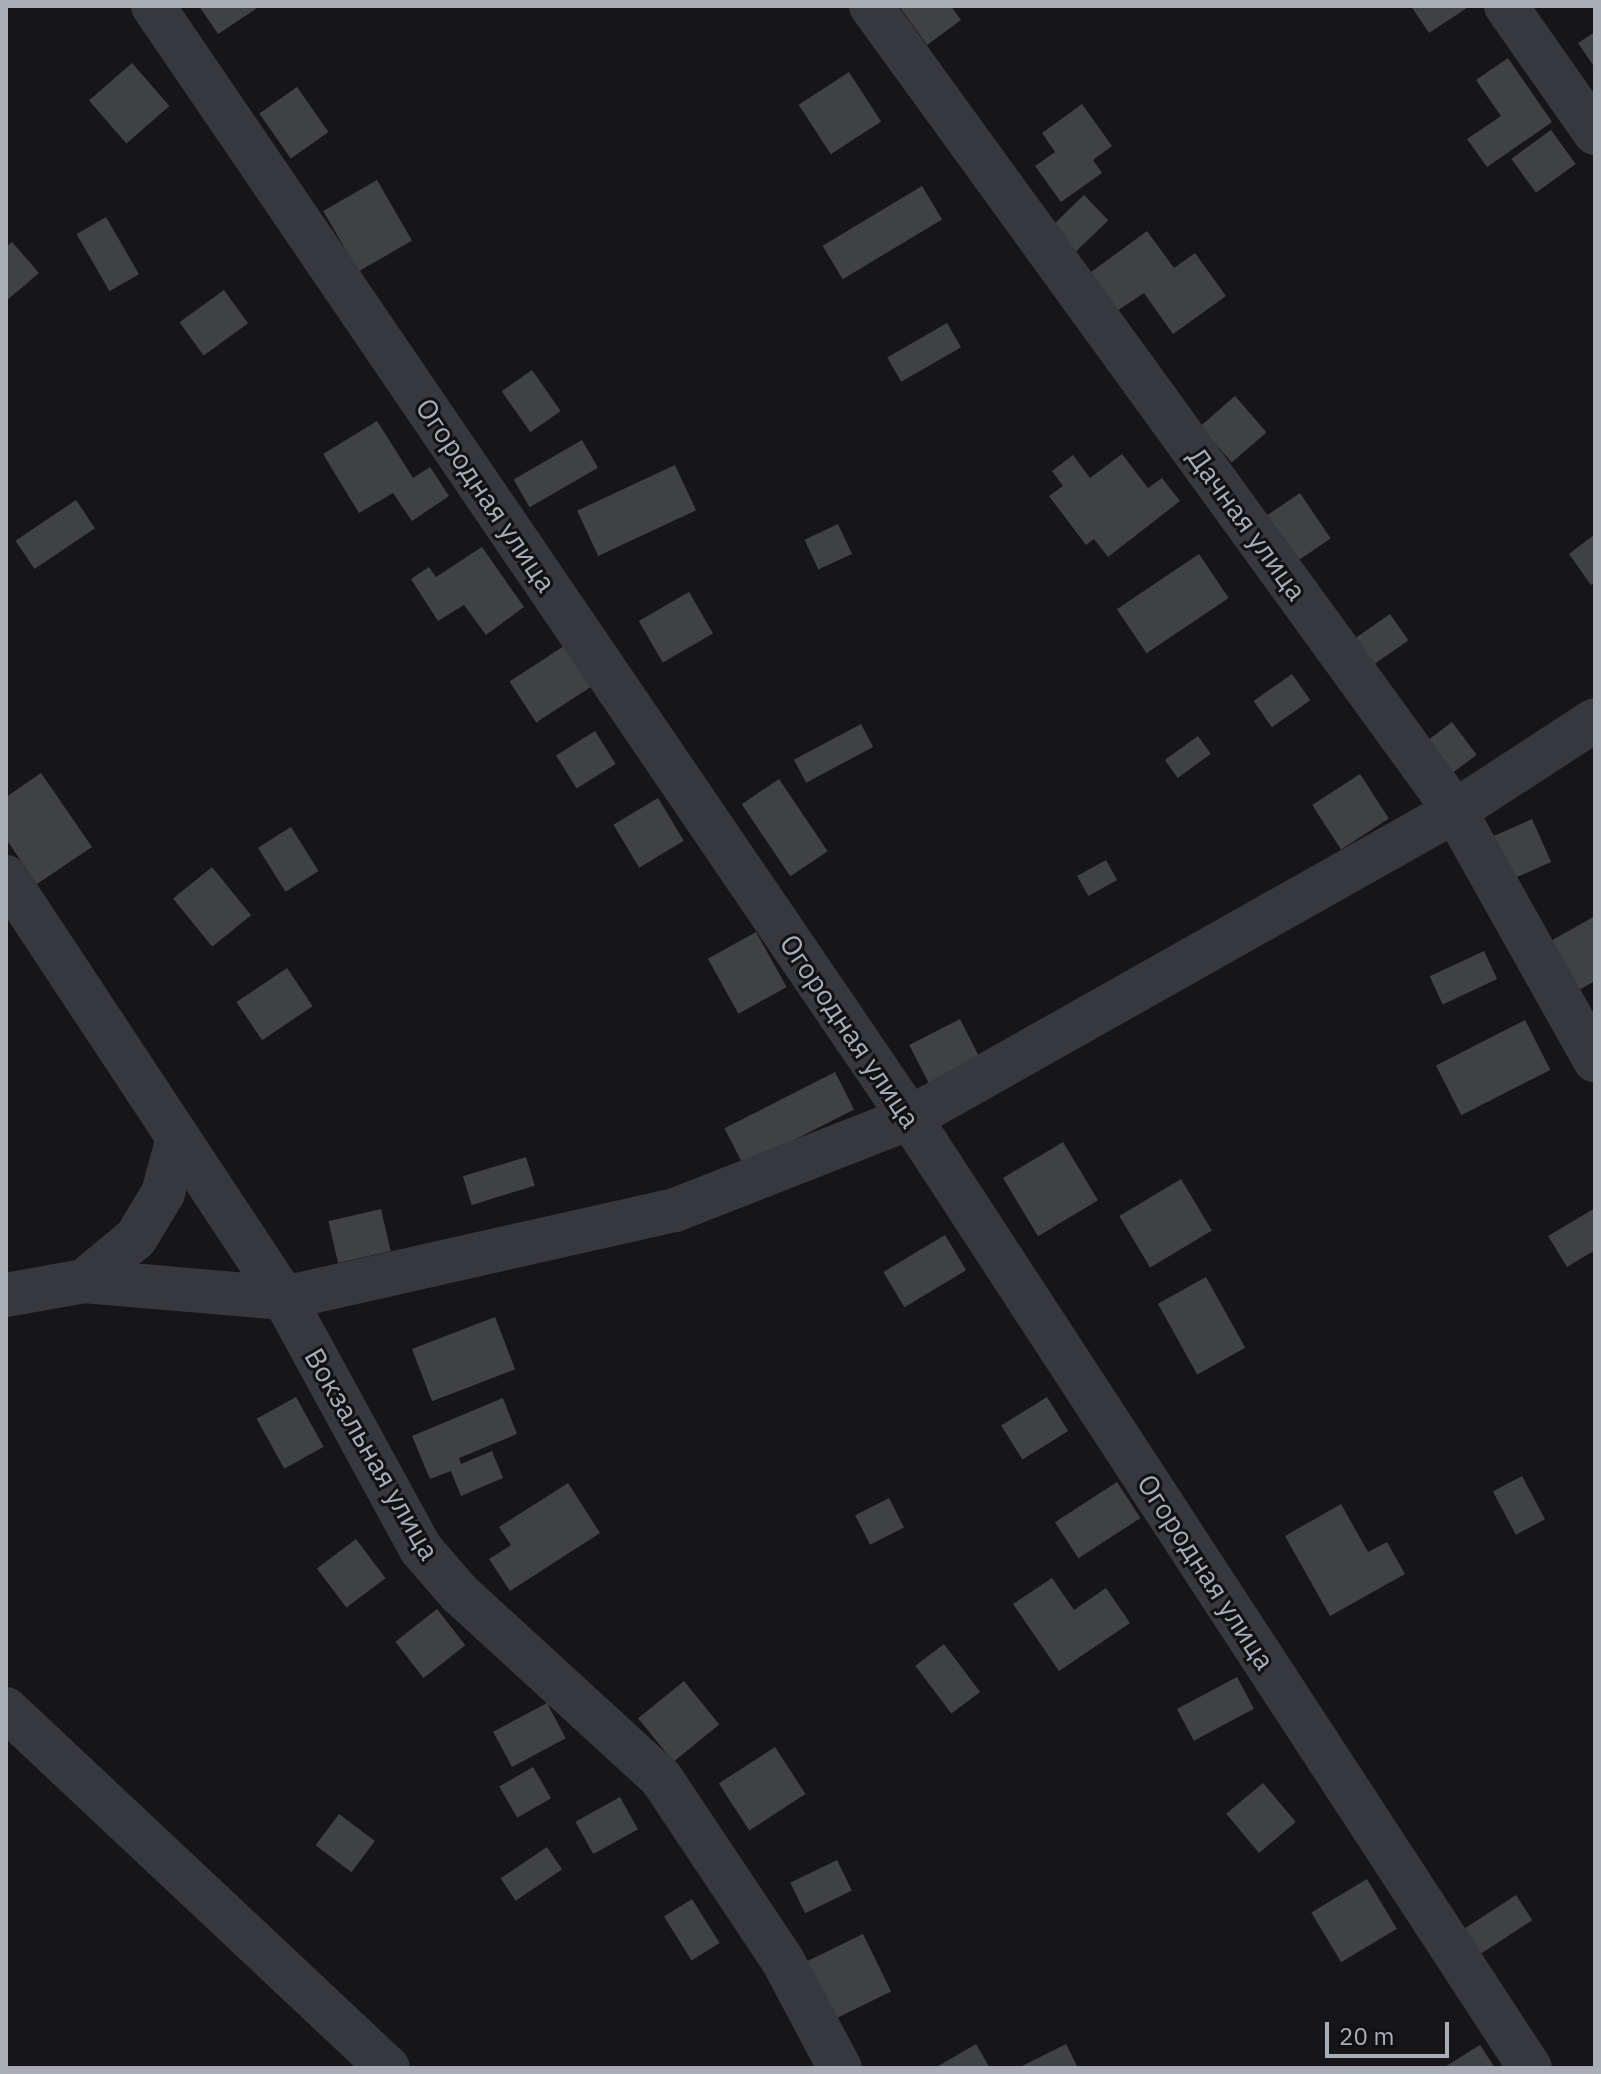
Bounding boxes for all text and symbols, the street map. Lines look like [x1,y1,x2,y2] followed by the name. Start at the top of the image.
[409,392,563,598] street label: Огородная улица
[1180,441,1314,607] street label: Дачная улица
[773,928,927,1134] street label: Огородная улица
[298,1342,446,1566] street label: Вокзальная улица
[1130,1468,1282,1676] street label: Огородная улица
[1329,2006,1453,2056] scale bar
[1339,2020,1394,2052] text: 20 m

